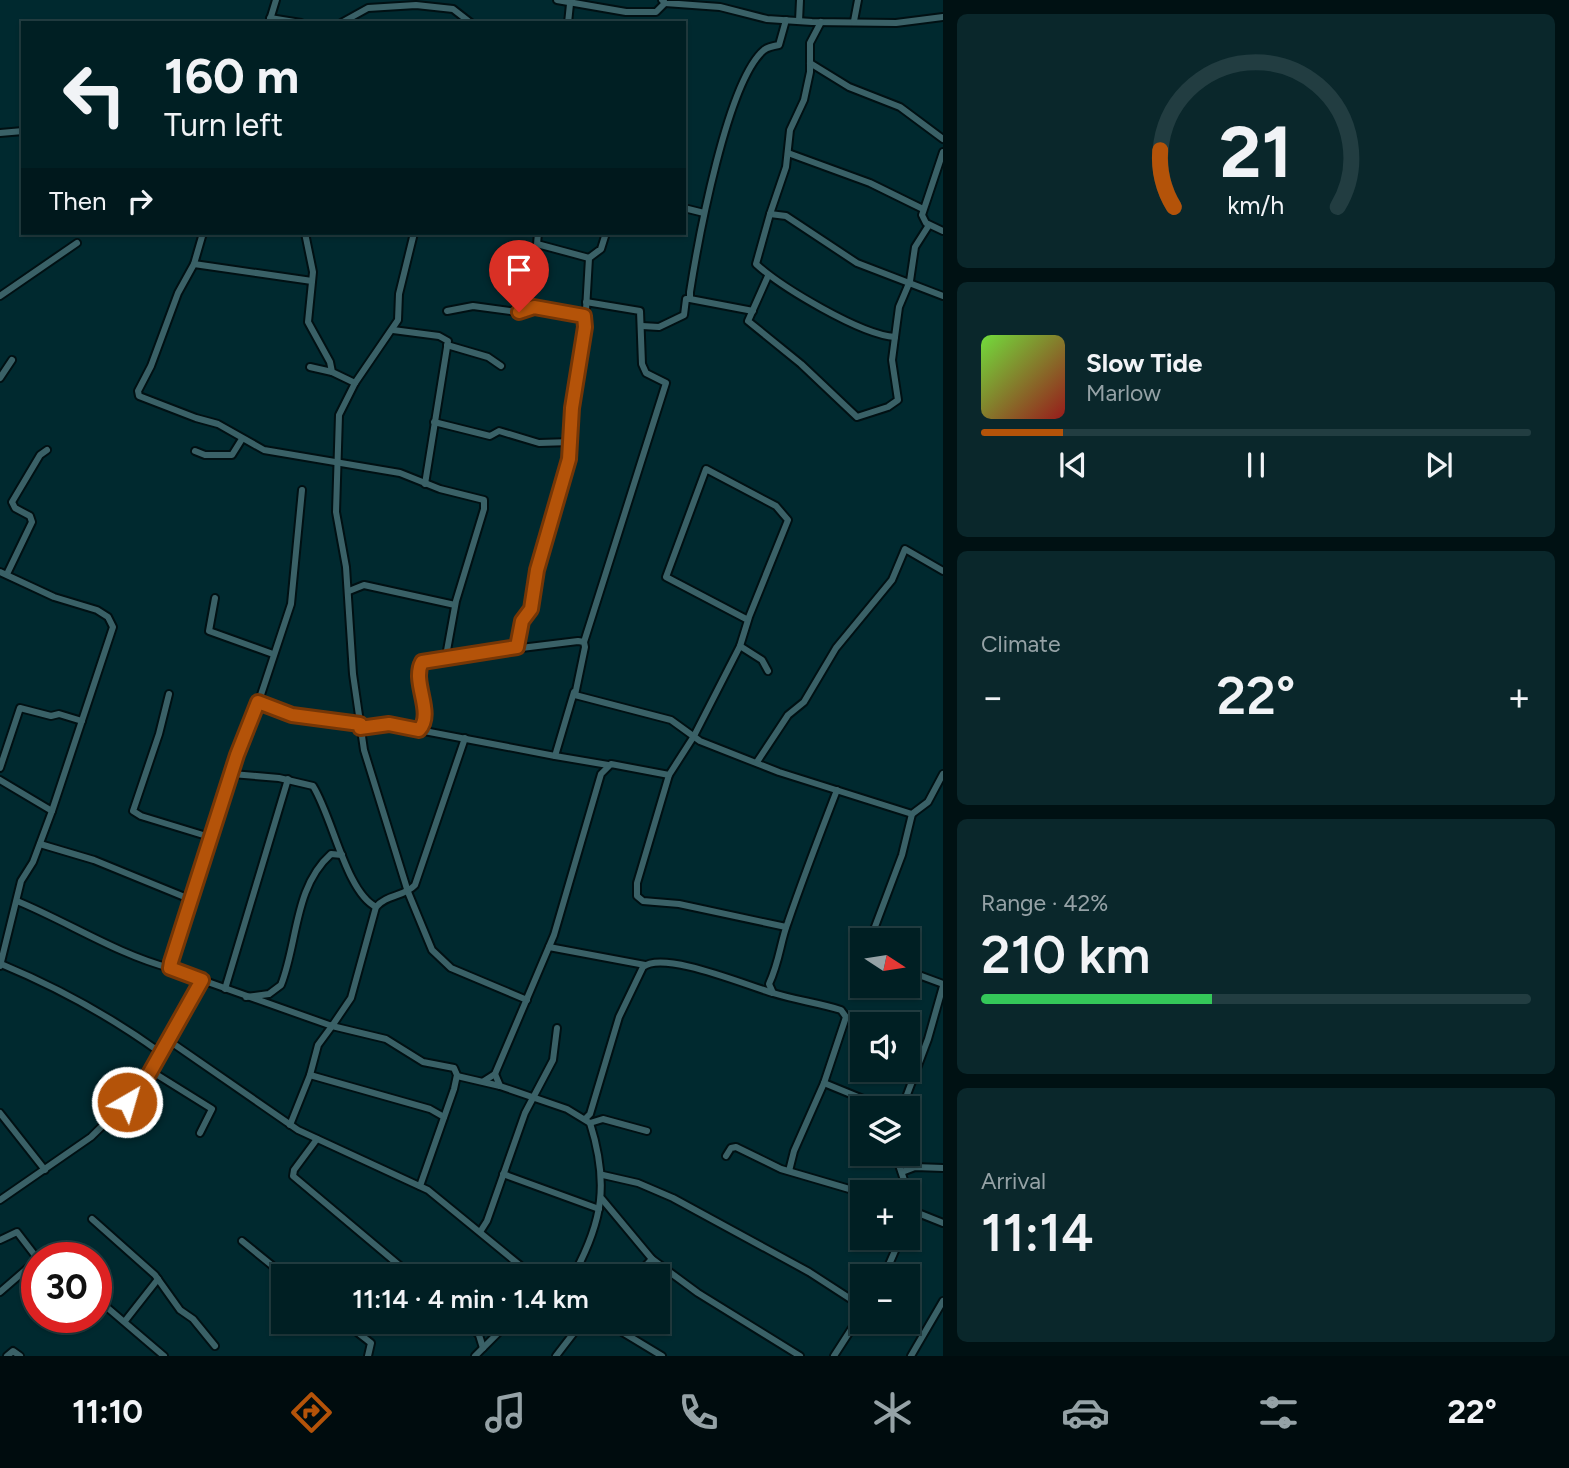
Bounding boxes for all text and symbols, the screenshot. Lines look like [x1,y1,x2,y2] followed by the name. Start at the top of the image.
[164,46,299,105] text: 160 m
[49,49,140,140] icon: left
[164,106,283,144] text: Turn left
[1220,109,1292,196] text: 21
[121,182,159,220] icon: right
[49,185,107,217] text: Then
[1227,190,1285,220] text: km/h
[489,240,549,312] pin
[500,251,538,289] icon: arrive
[1086,347,1202,379] text: Slow Tide
[1086,379,1161,407] text: Marlow
[1054,446,1092,484] icon: previous
[1237,446,1275,484] icon: pause
[1420,446,1458,484] icon: next
[981,630,1060,658] text: Climate
[1217,665,1295,727] text: 22°
[981,674,1005,720] text: −
[1507,674,1531,720] text: +
[981,889,1108,917] text: Range · 42%
[981,924,1150,986] text: 210 km
[850,928,920,998] north arrow
[850,928,920,1334] map controls
[850,1012,920,1082] button: sound
[90,1065,164,1139] position arrow
[850,1096,920,1166] button: layers
[981,1167,1046,1195] text: Arrival
[850,1180,920,1250] button: +
[981,1202,1094,1264] text: 11:14
[21,1242,112,1333] speed limit sign: 30
[850,1264,920,1334] button: −
[352,1283,589,1315] text: 11:14 · 4 min · 1.4 km
[287,1388,336,1437] icon: directions
[481,1388,530,1437] icon: music
[674,1388,723,1437] icon: phone
[868,1388,917,1437] icon: climate
[1061,1388,1110,1437] icon: car
[1254,1388,1303,1437] icon: filters
[72,1393,143,1431] text: 11:10
[1448,1393,1497,1431] text: 22°

